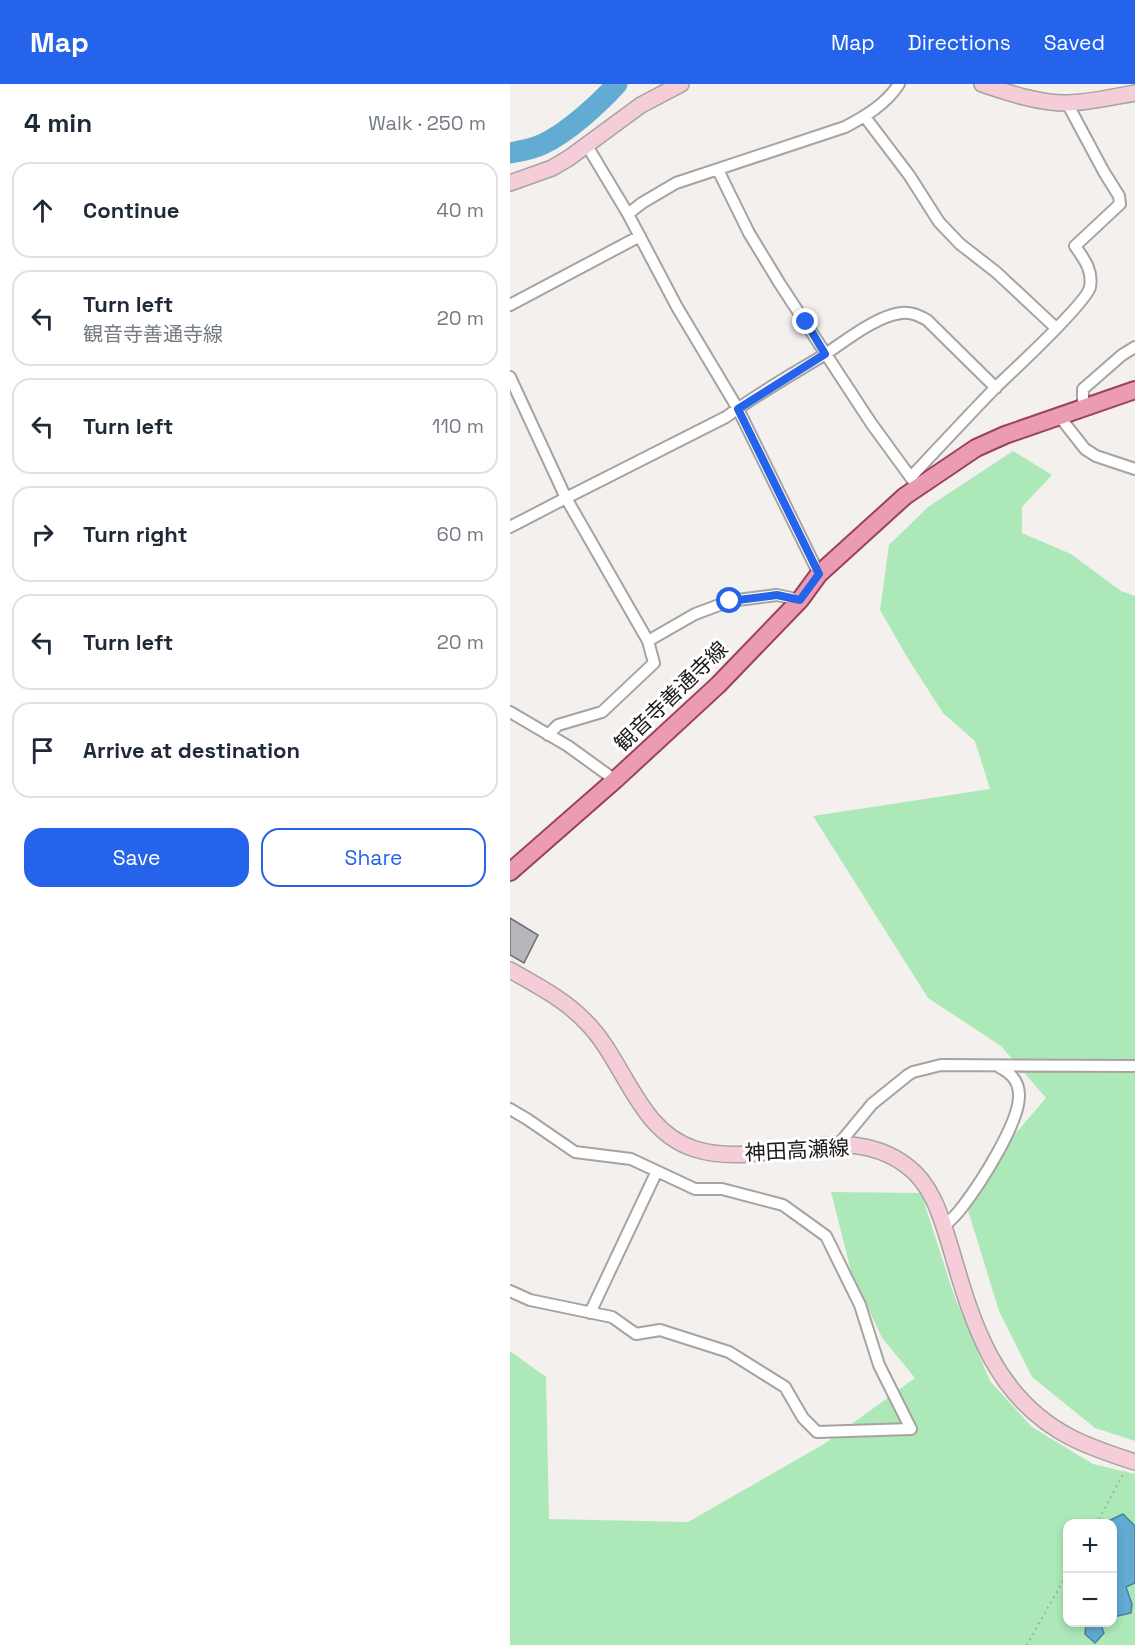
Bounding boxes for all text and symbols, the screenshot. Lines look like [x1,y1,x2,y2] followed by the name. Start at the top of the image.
[30,24,89,60] text: Map
[831,29,875,56] text: Map
[908,29,1011,56] text: Directions
[1044,29,1105,56] text: Saved
[24,106,92,140] text: 4 min
[368,110,486,136] text: Walk · 250 m
[26,194,59,227] icon: ahead
[83,196,179,224] text: Continue
[436,197,484,223] text: 40 m
[83,290,173,318] text: Turn left
[26,302,59,335] icon: left
[437,305,484,331] text: 20 m
[792,308,818,334] route end
[83,321,223,347] text: 観音寺善通寺線
[26,410,59,443] icon: left
[83,412,173,440] text: Turn left
[432,413,484,439] text: 110 m
[26,518,59,551] icon: right
[83,520,188,548] text: Turn right
[437,521,484,547] text: 60 m
[716,587,742,613] route start
[26,626,59,659] icon: left
[83,628,173,656] text: Turn left
[437,629,484,655] text: 20 m
[609,635,733,757] street label: 観音寺善通寺線
[26,734,59,767] icon: arrive
[83,736,300,764] text: Arrive at destination
[24,828,249,887] button: Save
[261,828,486,887] button: Share
[744,1134,850,1166] street label: 神田高瀬線
[1063,1519,1117,1627] map controls
[1063,1519,1117,1573] button: +
[1063,1573,1117,1627] button: −

